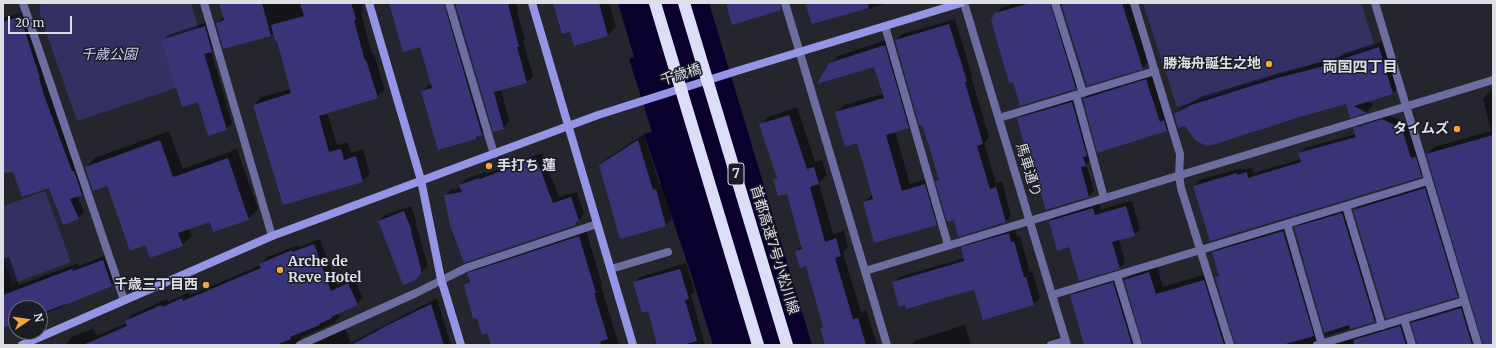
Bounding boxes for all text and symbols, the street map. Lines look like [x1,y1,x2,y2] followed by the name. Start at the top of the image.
[10,8,74,34] scale bar
[15,15,44,30] text: 20 m
[81,47,137,63] park label: 千歳公園
[1163,56,1261,72] place label: 勝海舟誕生之地
[1264,59,1274,69] marker: 勝海舟誕生之地
[1323,59,1397,77] district label: 両国四丁目
[658,61,704,89] street label: 千歳橋
[1393,121,1449,137] place label: タイムズ
[1452,124,1462,134] marker: タイムズ
[1012,141,1044,199] street label: 馬車通り
[497,158,556,174] place label: 手打ち 蓮
[484,161,494,171] marker: 手打ち 蓮
[728,163,744,185] road number: 7
[746,183,802,317] street label: 首都高速7号小松川線
[288,254,362,286] place label: Arche de Reve Hotel
[275,265,285,275] marker: Arche de Reve Hotel
[114,277,198,293] place label: 千歳三丁目西
[201,280,211,290] marker: 千歳三丁目西
[8,300,48,340] north arrow
[31,312,47,323] text: N

